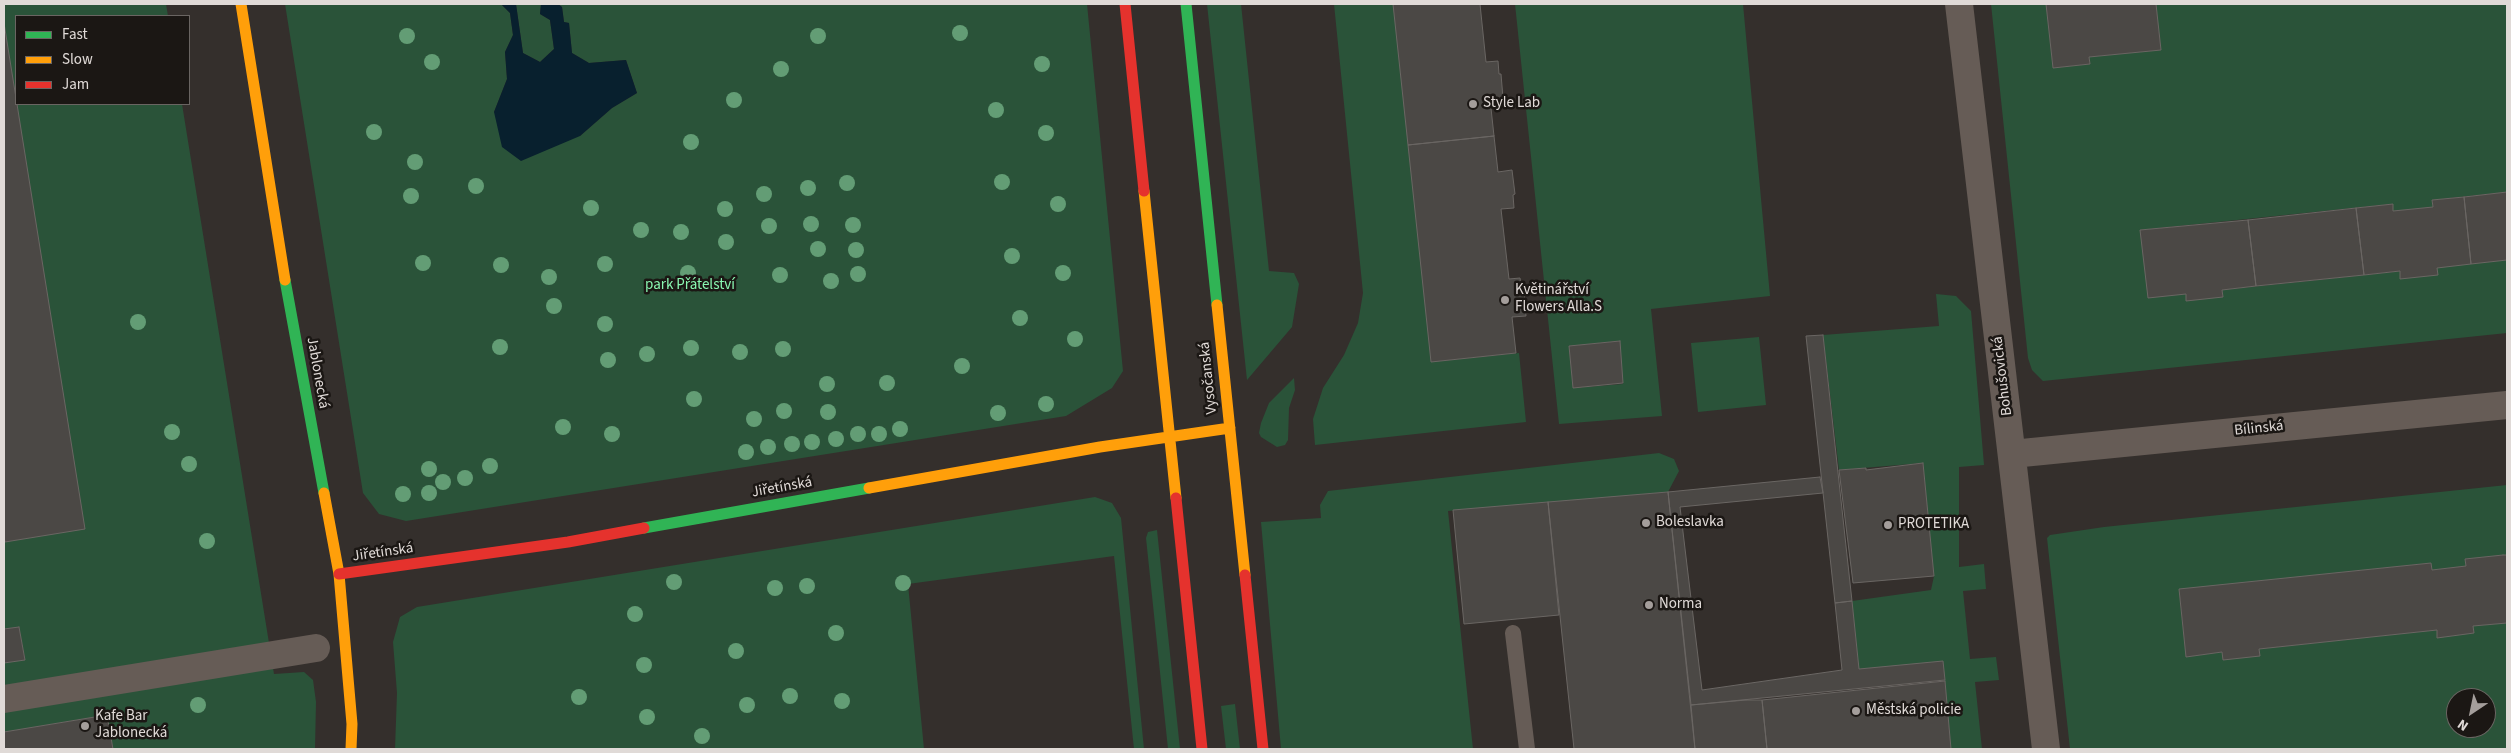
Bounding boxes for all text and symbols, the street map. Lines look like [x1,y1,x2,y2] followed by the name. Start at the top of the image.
[15,15,190,105] legend
[62,24,88,45] text: Fast
[62,49,93,70] text: Slow
[62,74,89,95] text: Jam
[1483,95,1540,113] place label: Style Lab
[1467,98,1479,110] marker: Style Lab
[645,277,735,295] park label: park Přátelství
[1515,282,1602,317] place label: Květinářství Flowers Alla.S
[1499,294,1511,306] marker: Květinářství Flowers Alla.S
[1989,335,2017,417] street label: Bohušovická
[302,336,332,410] street label: Jablonecká
[1196,341,1222,415] street label: Vysočanská
[2234,417,2284,441] street label: Bílinská
[750,474,814,502] street label: Jiřetínská
[1656,514,1724,532] place label: Boleslavka
[1898,516,1969,534] place label: PROTETIKA
[1640,517,1652,529] marker: Boleslavka
[1882,519,1894,531] marker: PROTETIKA
[351,540,415,566] street label: Jiřetínská
[1659,596,1702,614] place label: Norma
[1643,599,1655,611] marker: Norma
[2446,688,2496,738] north arrow
[1866,702,1961,720] place label: Městská policie
[1850,705,1862,717] marker: Městská policie
[95,708,167,743] place label: Kafe Bar Jablonecká
[2454,714,2473,736] text: N
[79,720,91,732] marker: Kafe Bar Jablonecká

